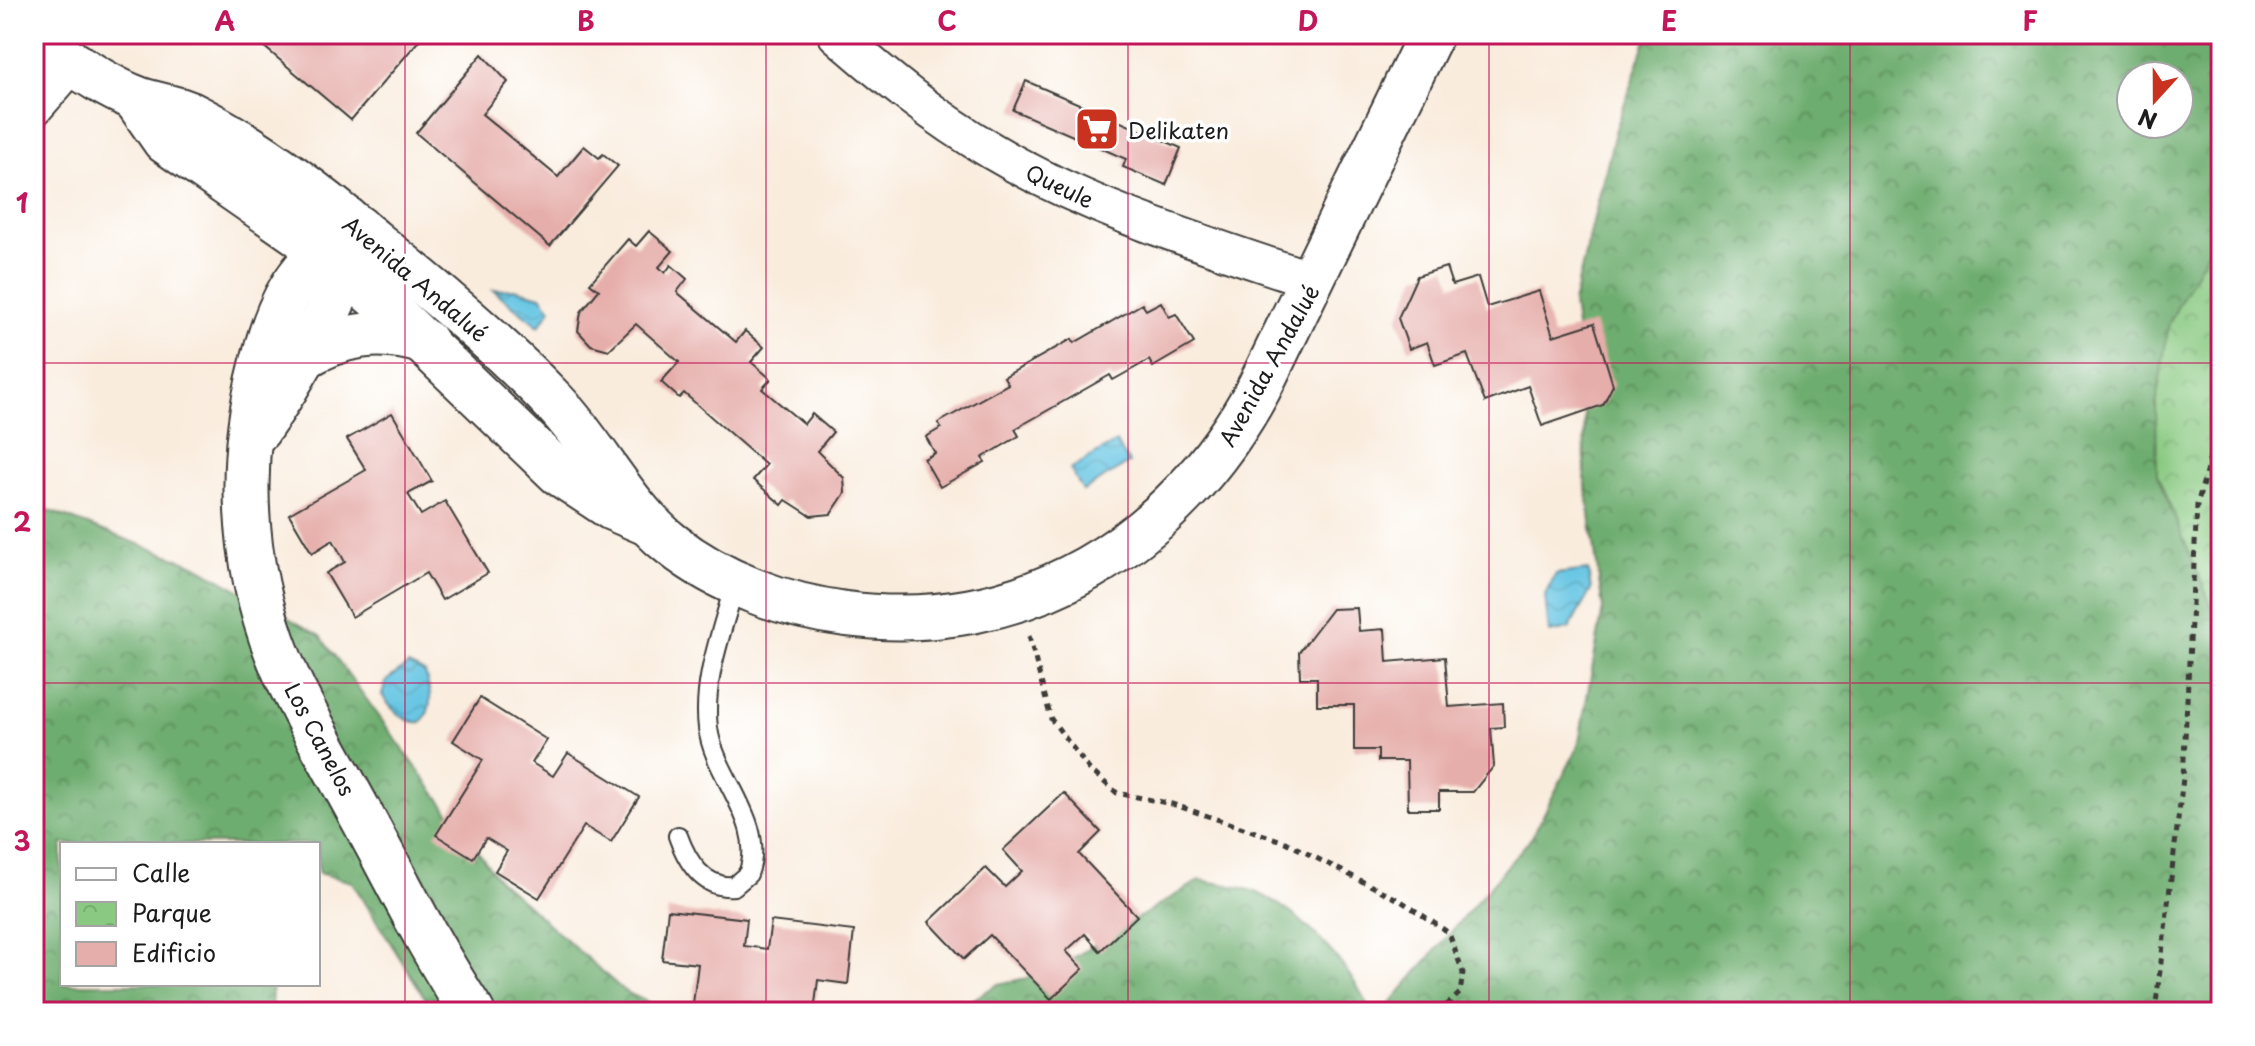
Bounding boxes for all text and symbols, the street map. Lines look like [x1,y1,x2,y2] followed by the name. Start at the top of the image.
[215,1,235,40] text: A
[577,1,595,40] text: B
[937,1,957,40] text: C
[1298,1,1318,40] text: D
[1661,1,1677,40] text: E
[2022,1,2038,40] text: F
[2115,60,2195,140] north arrow
[2133,102,2161,139] text: N
[1073,105,1121,153] supermarket icon: Delikaten
[1128,113,1229,146] place label: Delikaten
[1020,155,1100,215] street label: Queule
[16,183,28,222] text: 1
[336,207,496,349] street label: Avenida Andalué
[1210,278,1326,452] street label: Avenida Andalué
[13,502,31,541] text: 2
[277,677,365,801] street label: Los Canelos
[13,821,31,860] text: 3
[60,842,320,986] legend
[132,854,190,890] text: Calle
[132,894,212,930] text: Parque
[132,934,216,970] text: Edificio

